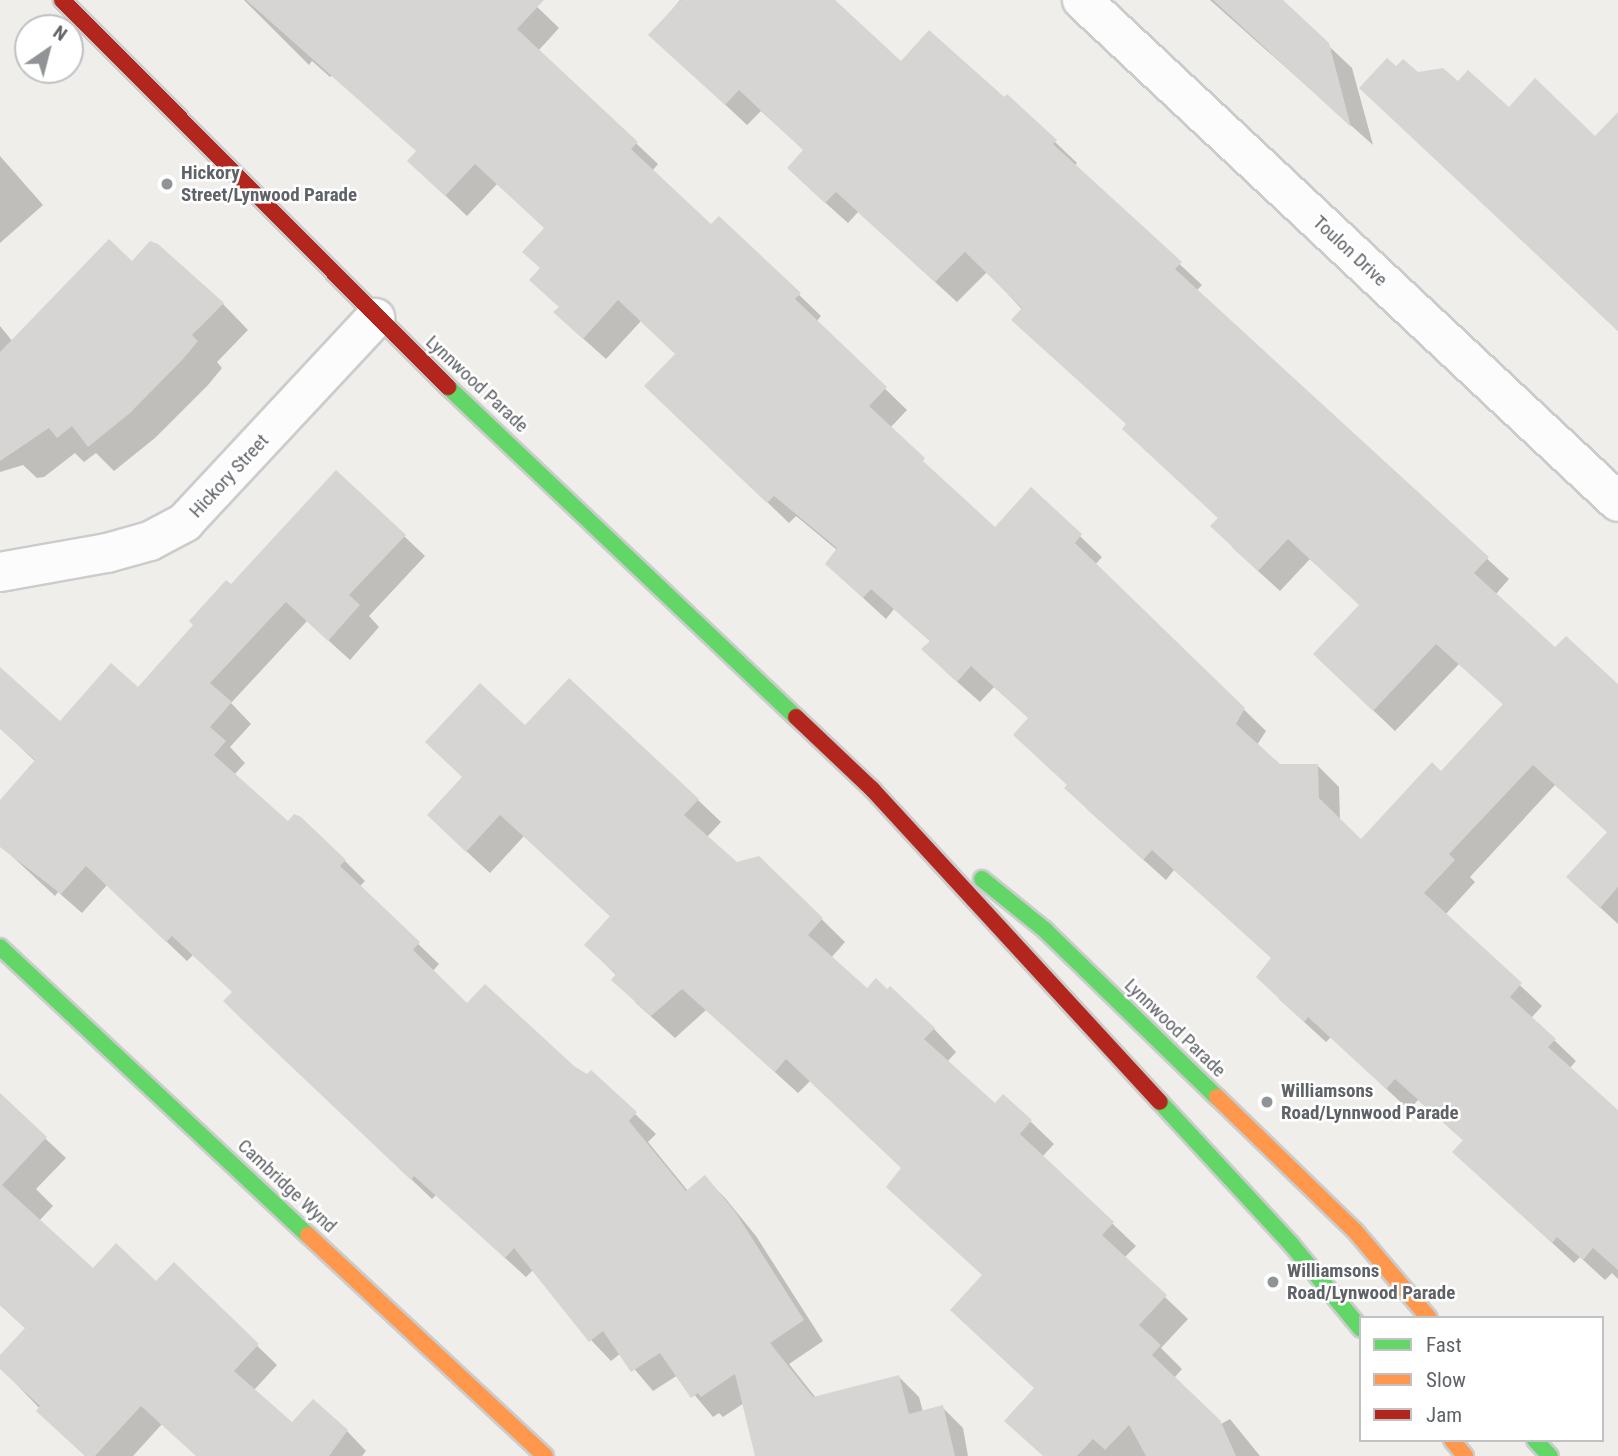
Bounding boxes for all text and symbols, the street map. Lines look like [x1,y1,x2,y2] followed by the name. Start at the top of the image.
[14,14,84,84] north arrow
[49,20,72,46] text: N
[181,162,357,206] place label: Hickory Street/Lynwood Parade
[159,176,175,192] marker: Hickory Street/Lynwood Parade
[1308,211,1392,291] street label: Toulon Drive
[421,331,533,437] street label: Lynnwood Parade
[185,430,273,522] street label: Hickory Street
[1120,974,1230,1082] street label: Lynnwood Parade
[1281,1080,1459,1124] place label: Williamsons Road/Lynnwood Parade
[1259,1094,1275,1110] marker: Williamsons Road/Lynnwood Parade
[233,1134,341,1238] street label: Cambridge Wynd
[1287,1260,1455,1304] place label: Williamsons Road/Lynwood Parade
[1265,1274,1281,1290] marker: Williamsons Road/Lynwood Parade
[1359,1316,1604,1442] legend
[1426,1333,1462,1357] text: Fast
[1426,1368,1466,1392] text: Slow
[1426,1403,1462,1427] text: Jam

